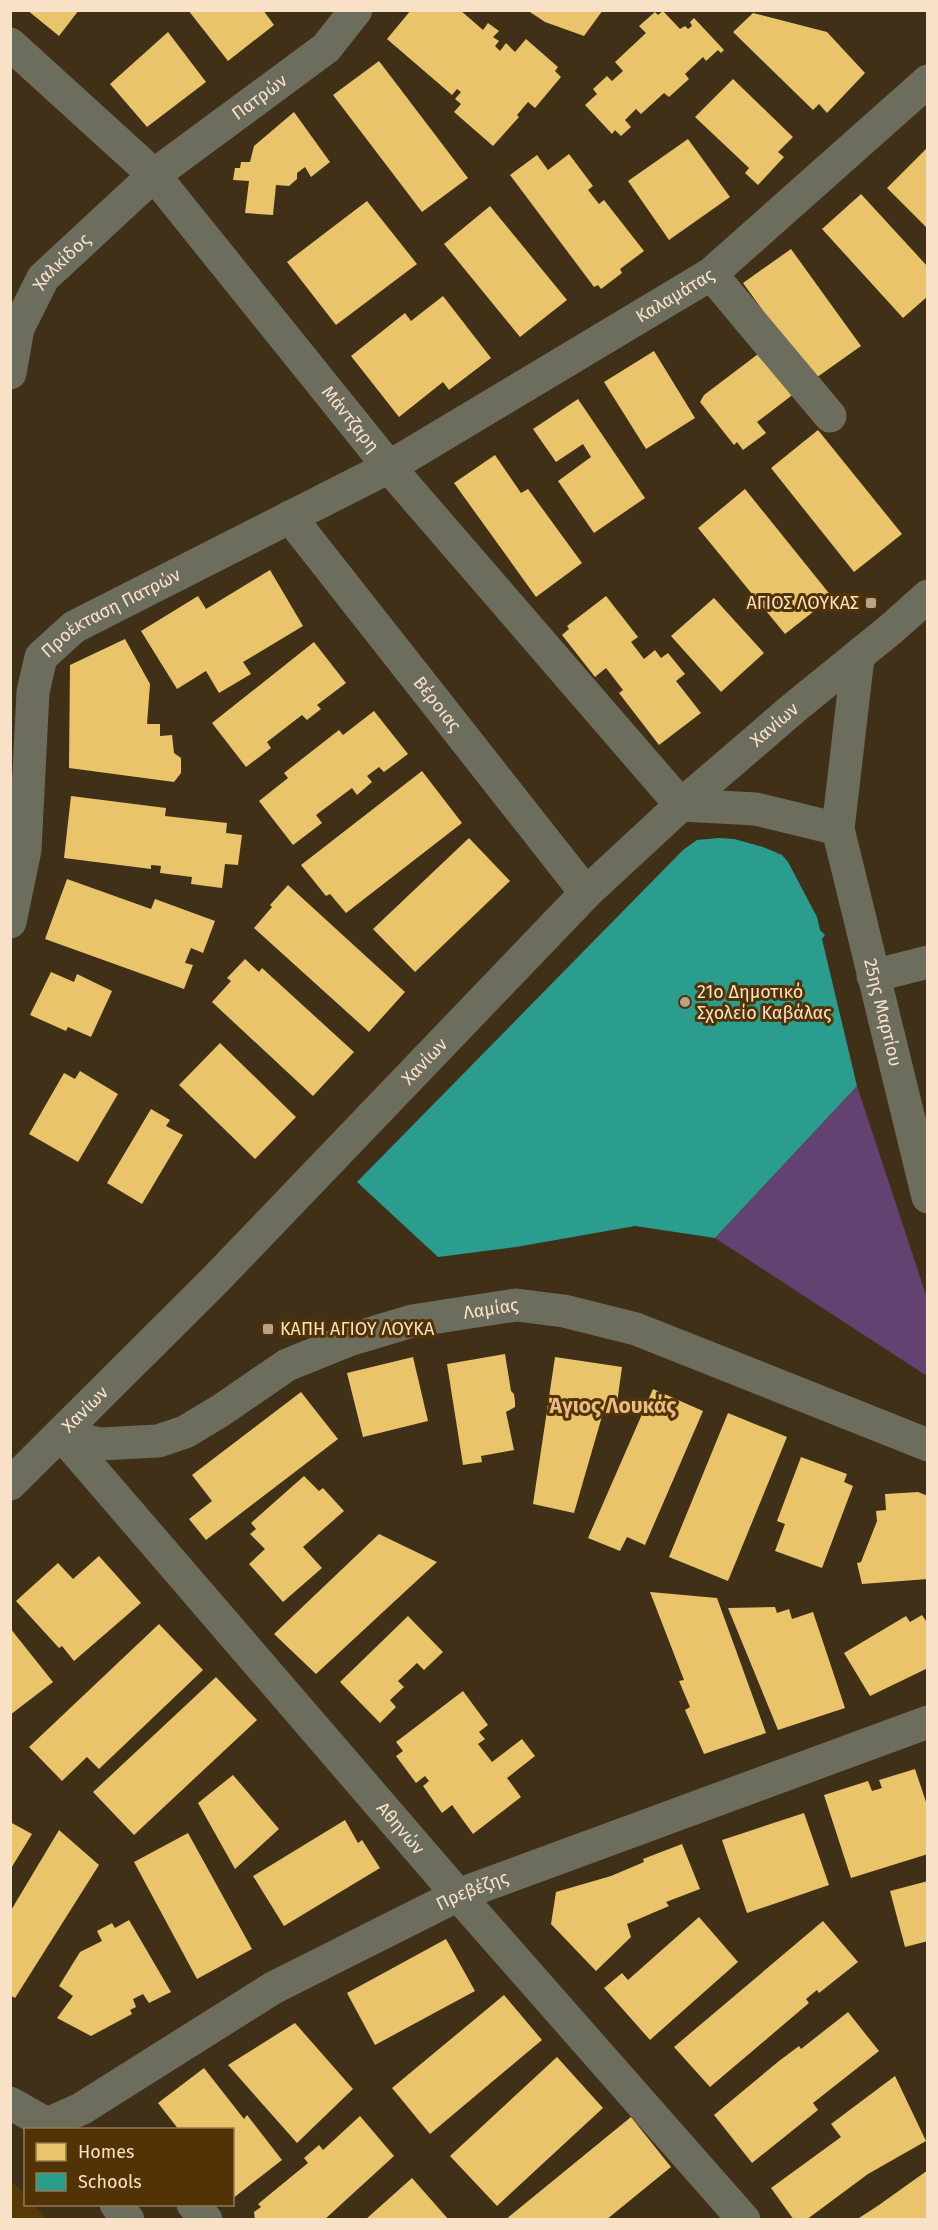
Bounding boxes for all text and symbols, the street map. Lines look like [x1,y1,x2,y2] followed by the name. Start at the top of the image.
[227,69,292,125] street label: Πατρών
[28,228,95,294] street label: Χαλκίδος
[632,263,719,328] street label: Καλαμάτας
[317,381,384,457] street label: Μάντζαρη
[37,564,185,662] street label: Προέκταση Πατρών
[746,592,859,614] place label: ΑΓΙΟΣ ΛΟΥΚΑΣ
[864,596,878,610] marker: ΑΓΙΟΣ ΛΟΥΚΑΣ
[409,672,466,737] street label: Βέροιας
[746,698,803,751] street label: Χανίων
[859,956,907,1069] street label: 25ης Μαρτίου
[697,981,832,1024] place label: 21ο Δημοτικό Σχολείο Καβάλας
[678,995,692,1009] marker: 21ο Δημοτικό Σχολείο Καβάλας
[397,1033,452,1089] street label: Χανίων
[462,1294,520,1324] street label: Λαμίας
[280,1318,435,1340] place label: ΚΑΠΗ ΑΓΙΟΥ ΛΟΥΚΑ
[261,1322,275,1336] marker: ΚΑΠΗ ΑΓΙΟΥ ΛΟΥΚΑ
[57,1381,113,1437] street label: Χανίων
[548,1393,676,1419] district label: Άγιος Λουκάς
[372,1797,430,1859] street label: Αθηνών
[432,1866,512,1915] street label: Πρεβέζης
[24,2128,234,2206] legend
[78,2141,134,2163] text: Homes
[78,2171,142,2193] text: Schools

